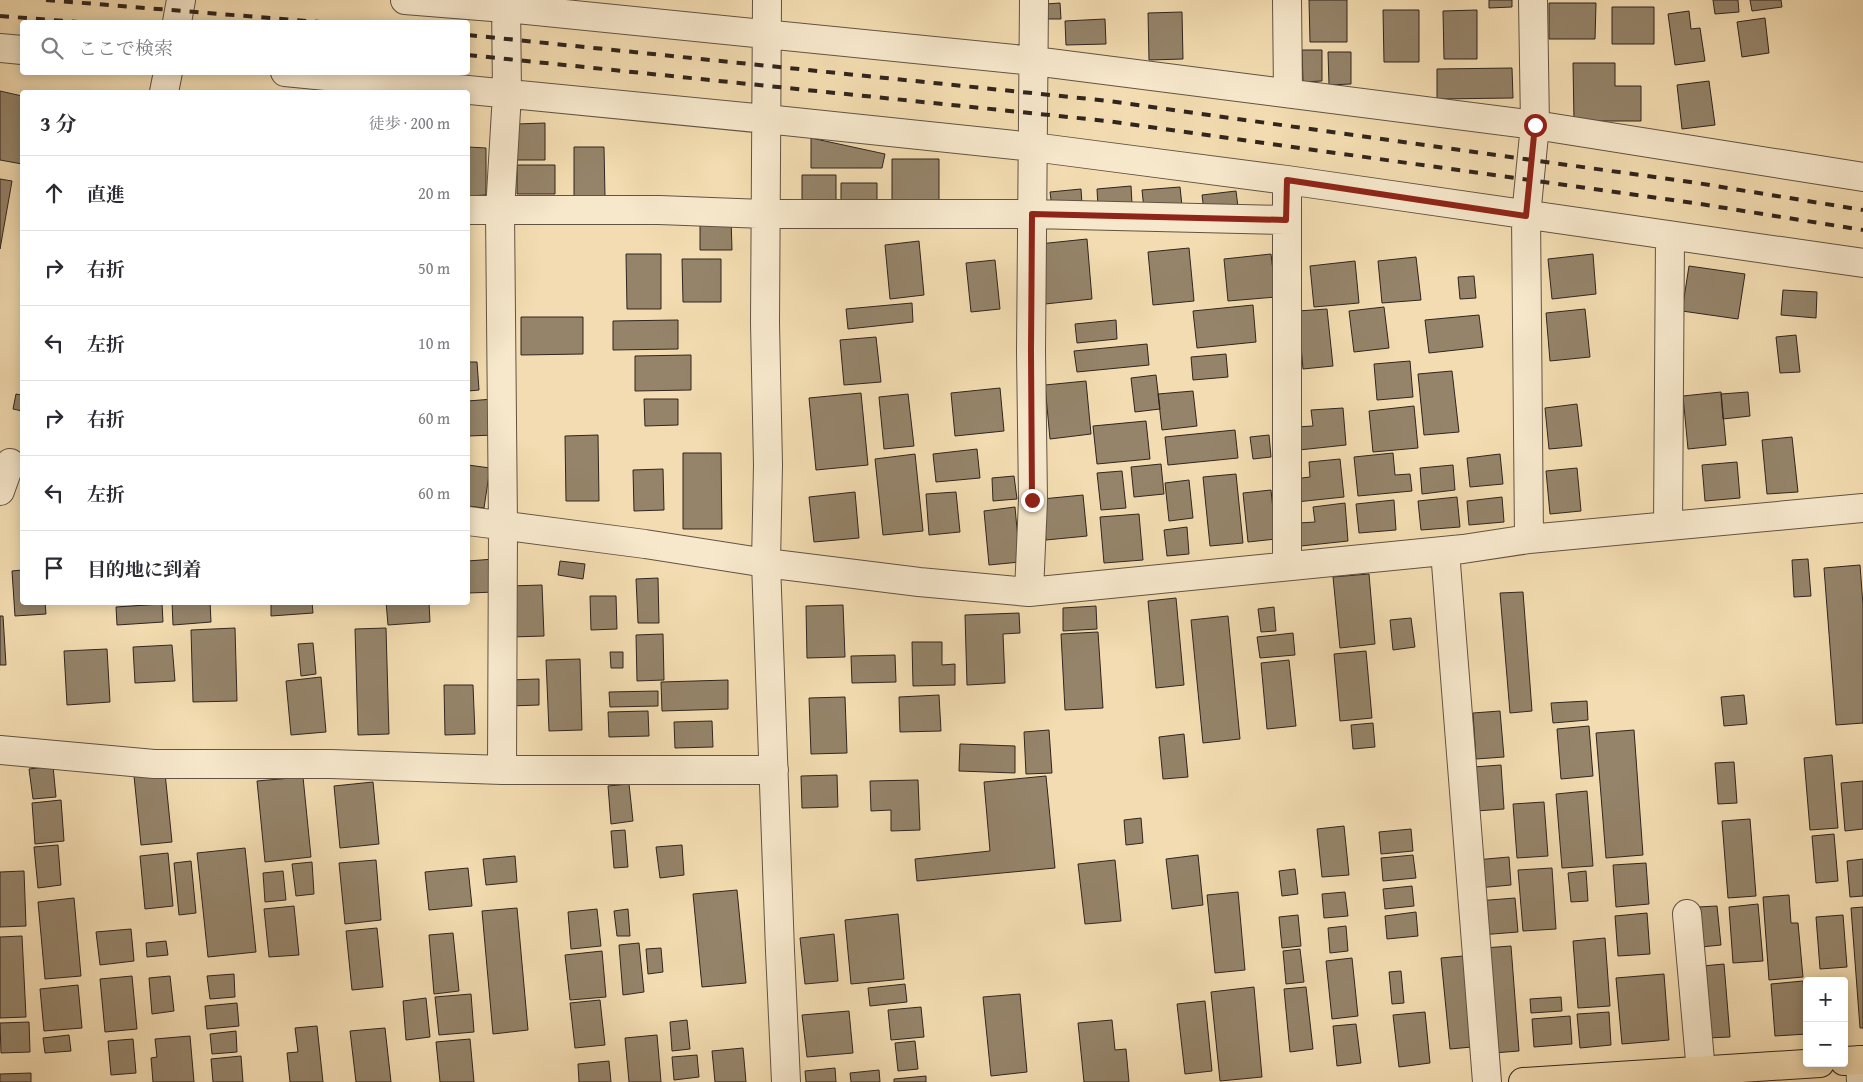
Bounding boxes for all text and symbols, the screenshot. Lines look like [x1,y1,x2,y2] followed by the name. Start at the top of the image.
[20,20,470,75] search box
[38,34,66,62] icon: search
[78,34,173,62] text: ここで検索
[40,108,77,139] text: 3 分
[369,111,450,135] text: 徒歩 · 200 m
[1524,114,1547,137] route start
[40,179,68,207] icon: ahead
[87,180,125,208] text: 直進
[418,181,450,205] text: 20 m
[40,254,68,282] icon: right
[87,255,125,283] text: 右折
[418,256,450,280] text: 50 m
[40,329,68,357] icon: left
[87,330,125,358] text: 左折
[418,331,450,355] text: 10 m
[40,404,68,432] icon: right
[87,405,125,433] text: 右折
[418,406,450,430] text: 60 m
[40,479,68,507] icon: left
[87,480,125,508] text: 左折
[418,481,450,505] text: 60 m
[1021,489,1044,512] route end
[40,554,68,582] icon: arrive
[87,555,201,583] text: 目的地に到着
[1803,977,1848,1067] map controls
[1803,977,1848,1022] button: +
[1803,1022,1848,1067] button: −

